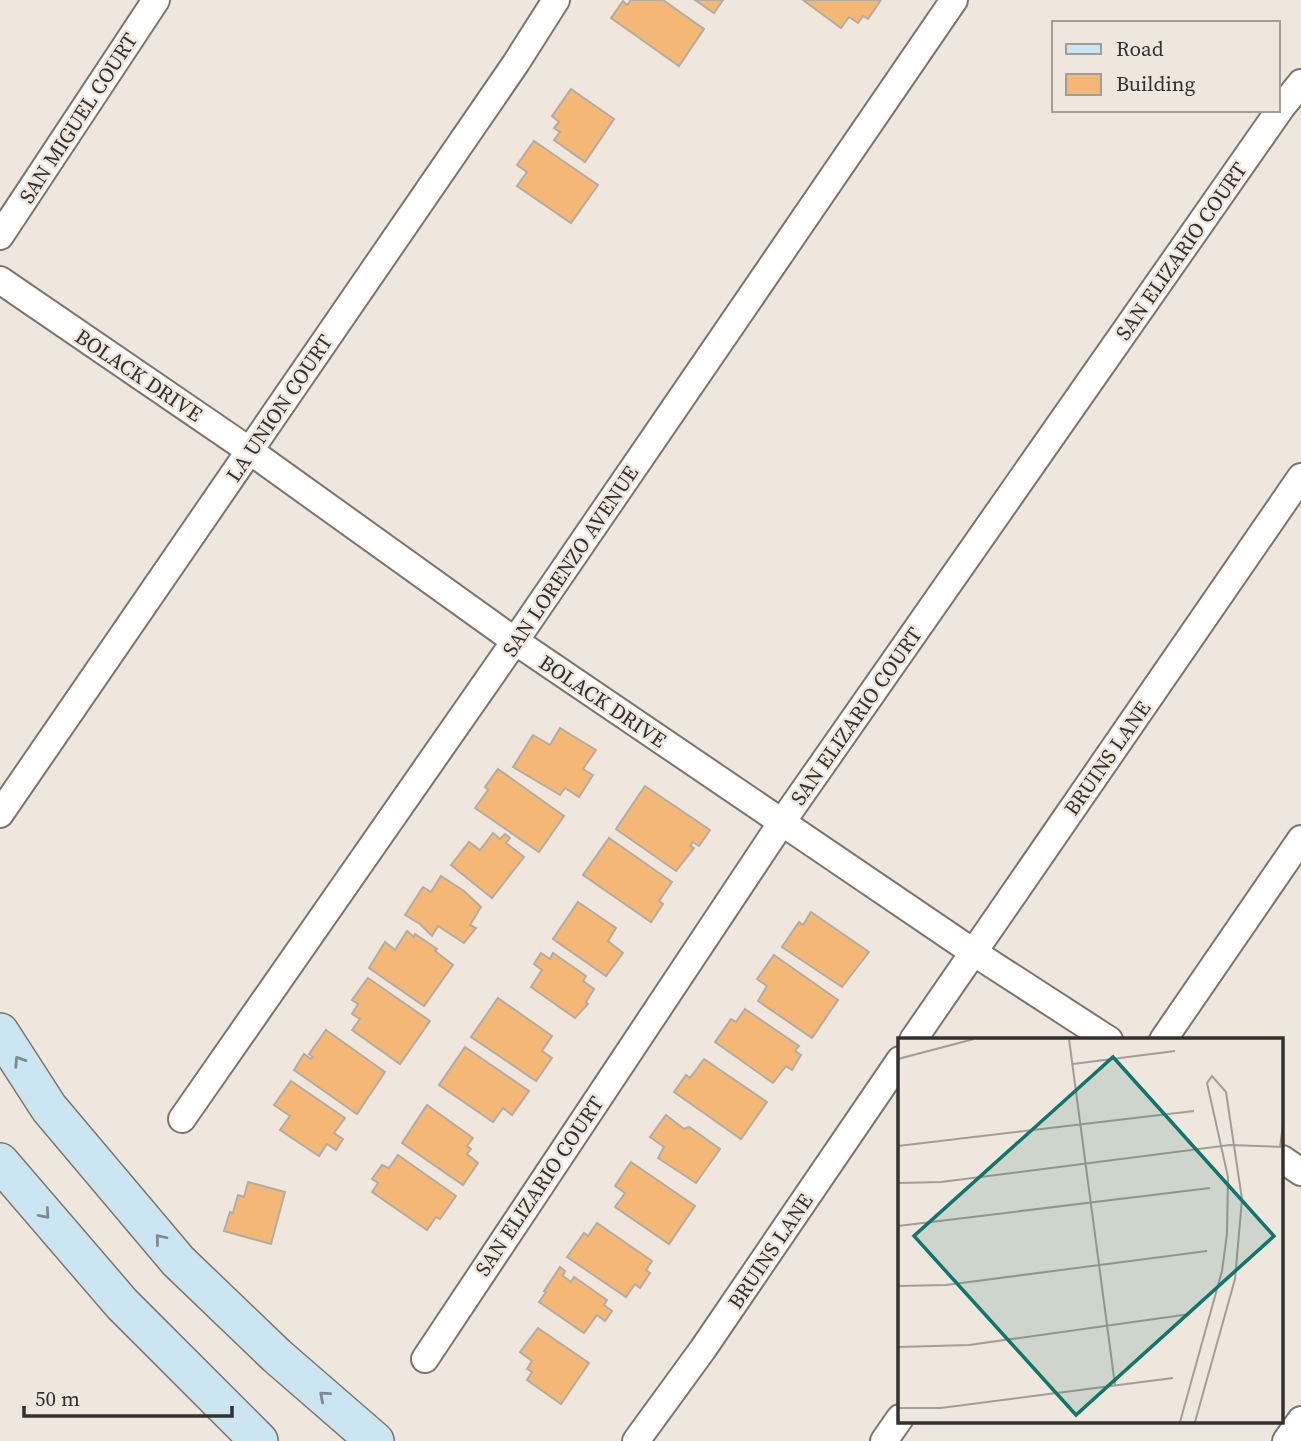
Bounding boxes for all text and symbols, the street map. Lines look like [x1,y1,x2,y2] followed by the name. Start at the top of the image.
[1052,21,1280,112] legend
[12,27,144,209] street label: SAN MIGUEL COURT
[1116,34,1164,63] text: Road
[1116,69,1195,98] text: Building
[1109,156,1254,346] street label: SAN ELIZARIO COURT
[70,322,208,428] street label: BOLACK DRIVE
[219,328,339,487] street label: LA UNION COURT
[495,460,645,662] street label: SAN LORENZO AVENUE
[784,621,929,811] street label: SAN ELIZARIO COURT
[534,648,672,754] street label: BOLACK DRIVE
[1057,695,1157,821] street label: BRUINS LANE
[898,1038,1284,1424] inset map
[14,1056,27,1069] one-way arrow
[468,1090,610,1282] street label: SAN ELIZARIO COURT
[721,1188,819,1314] street label: BRUINS LANE
[37,1206,49,1219] one-way arrow
[156,1234,168,1247] one-way arrow
[24,1374,233,1418] scale bar
[35,1384,80,1413] text: 50 m
[319,1392,332,1404] one-way arrow

